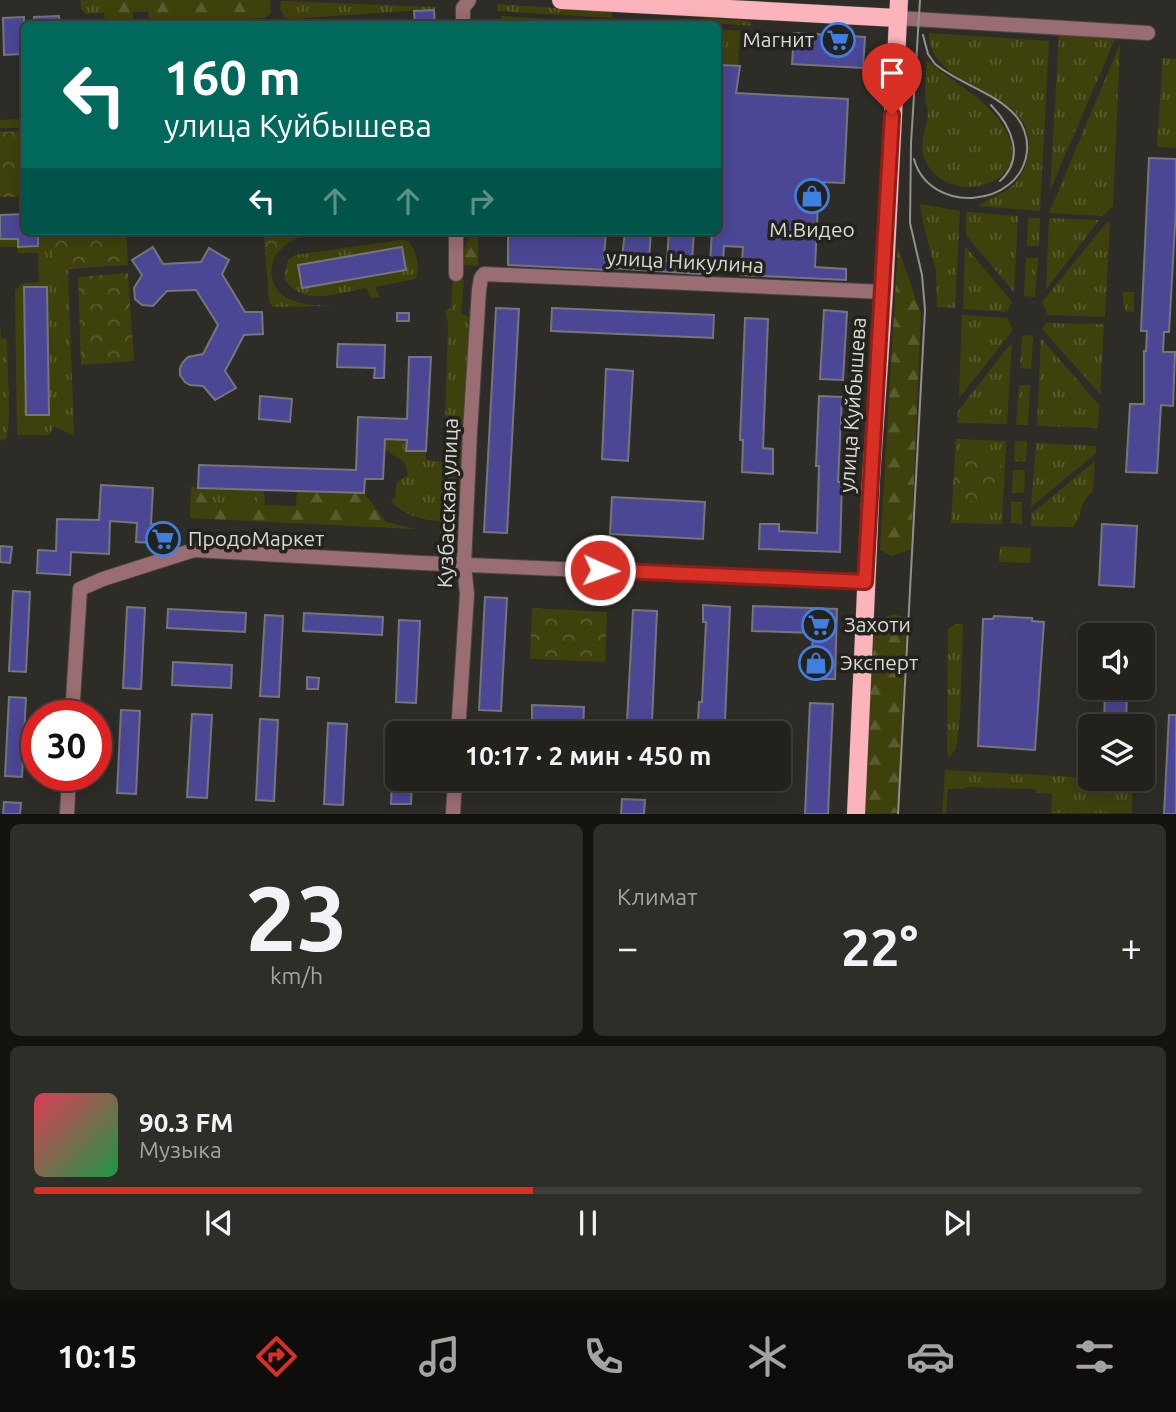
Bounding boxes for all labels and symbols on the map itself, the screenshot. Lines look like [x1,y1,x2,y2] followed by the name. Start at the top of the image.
[819,21,857,59] supermarket icon: Магнит
[742,27,815,51] place label: Магнит
[862,43,922,115] pin
[793,177,831,215] shop icon: М.Видео
[769,217,855,241] place label: М.Видео
[606,245,764,277] street label: улица Никулина
[834,316,870,493] street label: улица Куйбышева
[432,418,462,588] street label: Кузбасская улица
[144,520,182,558] supermarket icon: ПродоМаркет
[188,526,325,550] place label: ПродоМаркет
[563,533,637,607] position arrow
[800,606,838,644] supermarket icon: Захоти
[844,612,911,636] place label: Захоти
[797,644,835,682] shop icon: Эксперт
[840,650,919,674] place label: Эксперт
[21,700,112,791] speed limit sign: 30

